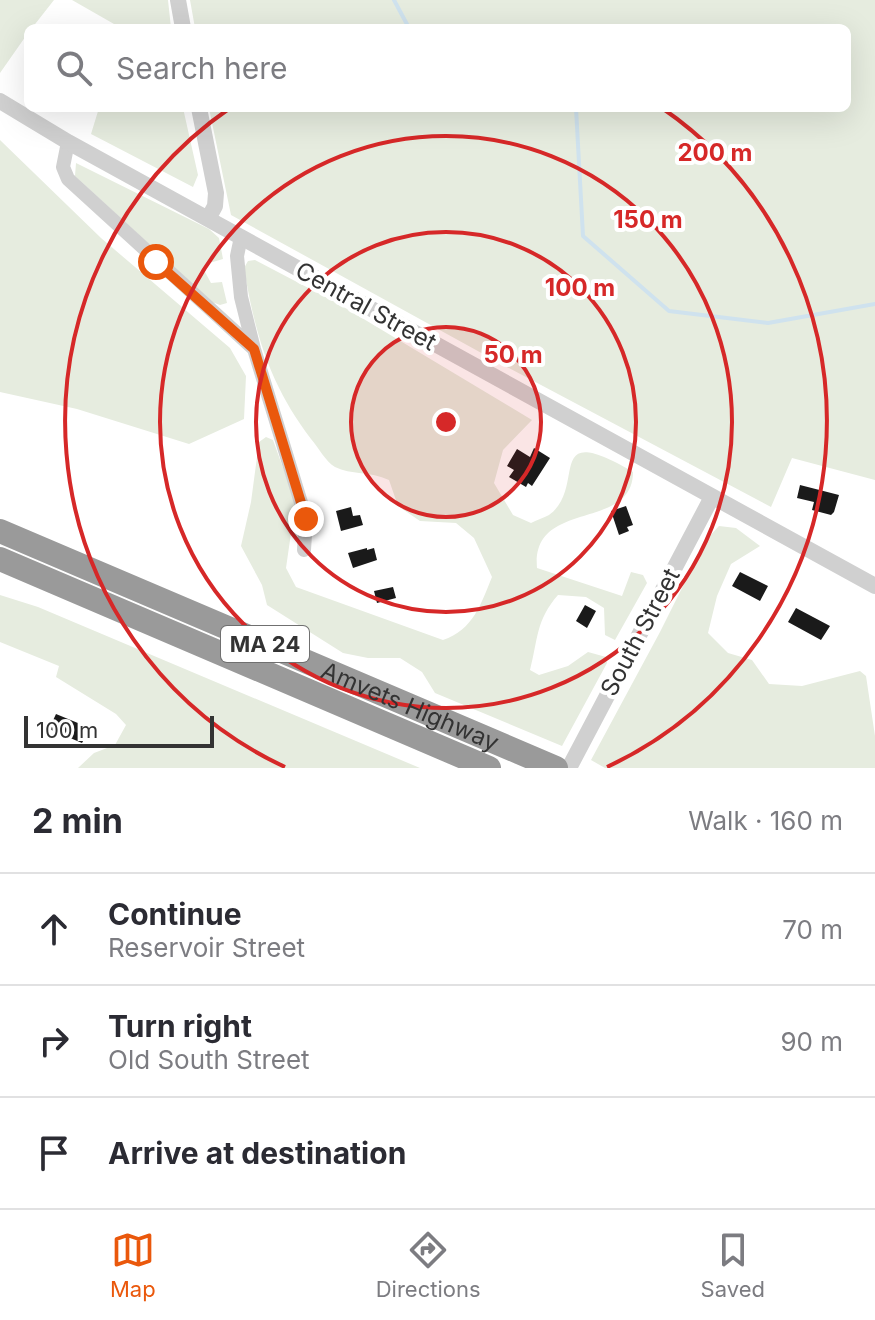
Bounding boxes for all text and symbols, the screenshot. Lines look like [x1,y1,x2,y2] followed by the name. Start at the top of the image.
[24,24,851,112] search box
[52,46,96,90] icon: search
[116,50,288,86] text: Search here
[677,138,753,167] text: 200 m
[613,205,683,234] text: 150 m
[138,244,174,280] route start
[291,255,442,357] street label: Central Street
[545,273,615,302] text: 100 m
[483,340,543,369] text: 50 m
[432,408,460,436] centre of rings
[288,501,324,537] route end
[594,563,686,701] street label: South Street
[221,626,309,662] road number: MA 24
[317,655,503,757] street label: Amvets Highway
[24,712,214,748] scale bar
[36,717,98,743] text: 100 m
[32,800,123,841] text: 2 min
[688,805,843,836] text: Walk · 160 m
[108,896,242,932] text: Continue
[32,907,76,951] icon: ahead
[782,914,843,945] text: 70 m
[108,932,305,963] text: Reservoir Street
[108,1008,252,1044] text: Turn right
[32,1019,76,1063] icon: right
[780,1026,843,1057] text: 90 m
[108,1044,310,1075] text: Old South Street
[32,1131,76,1175] icon: arrive
[108,1135,406,1171] text: Arrive at destination
[110,1228,156,1302] tab: Map
[376,1228,481,1302] tab: Directions
[701,1228,765,1302] tab: Saved

